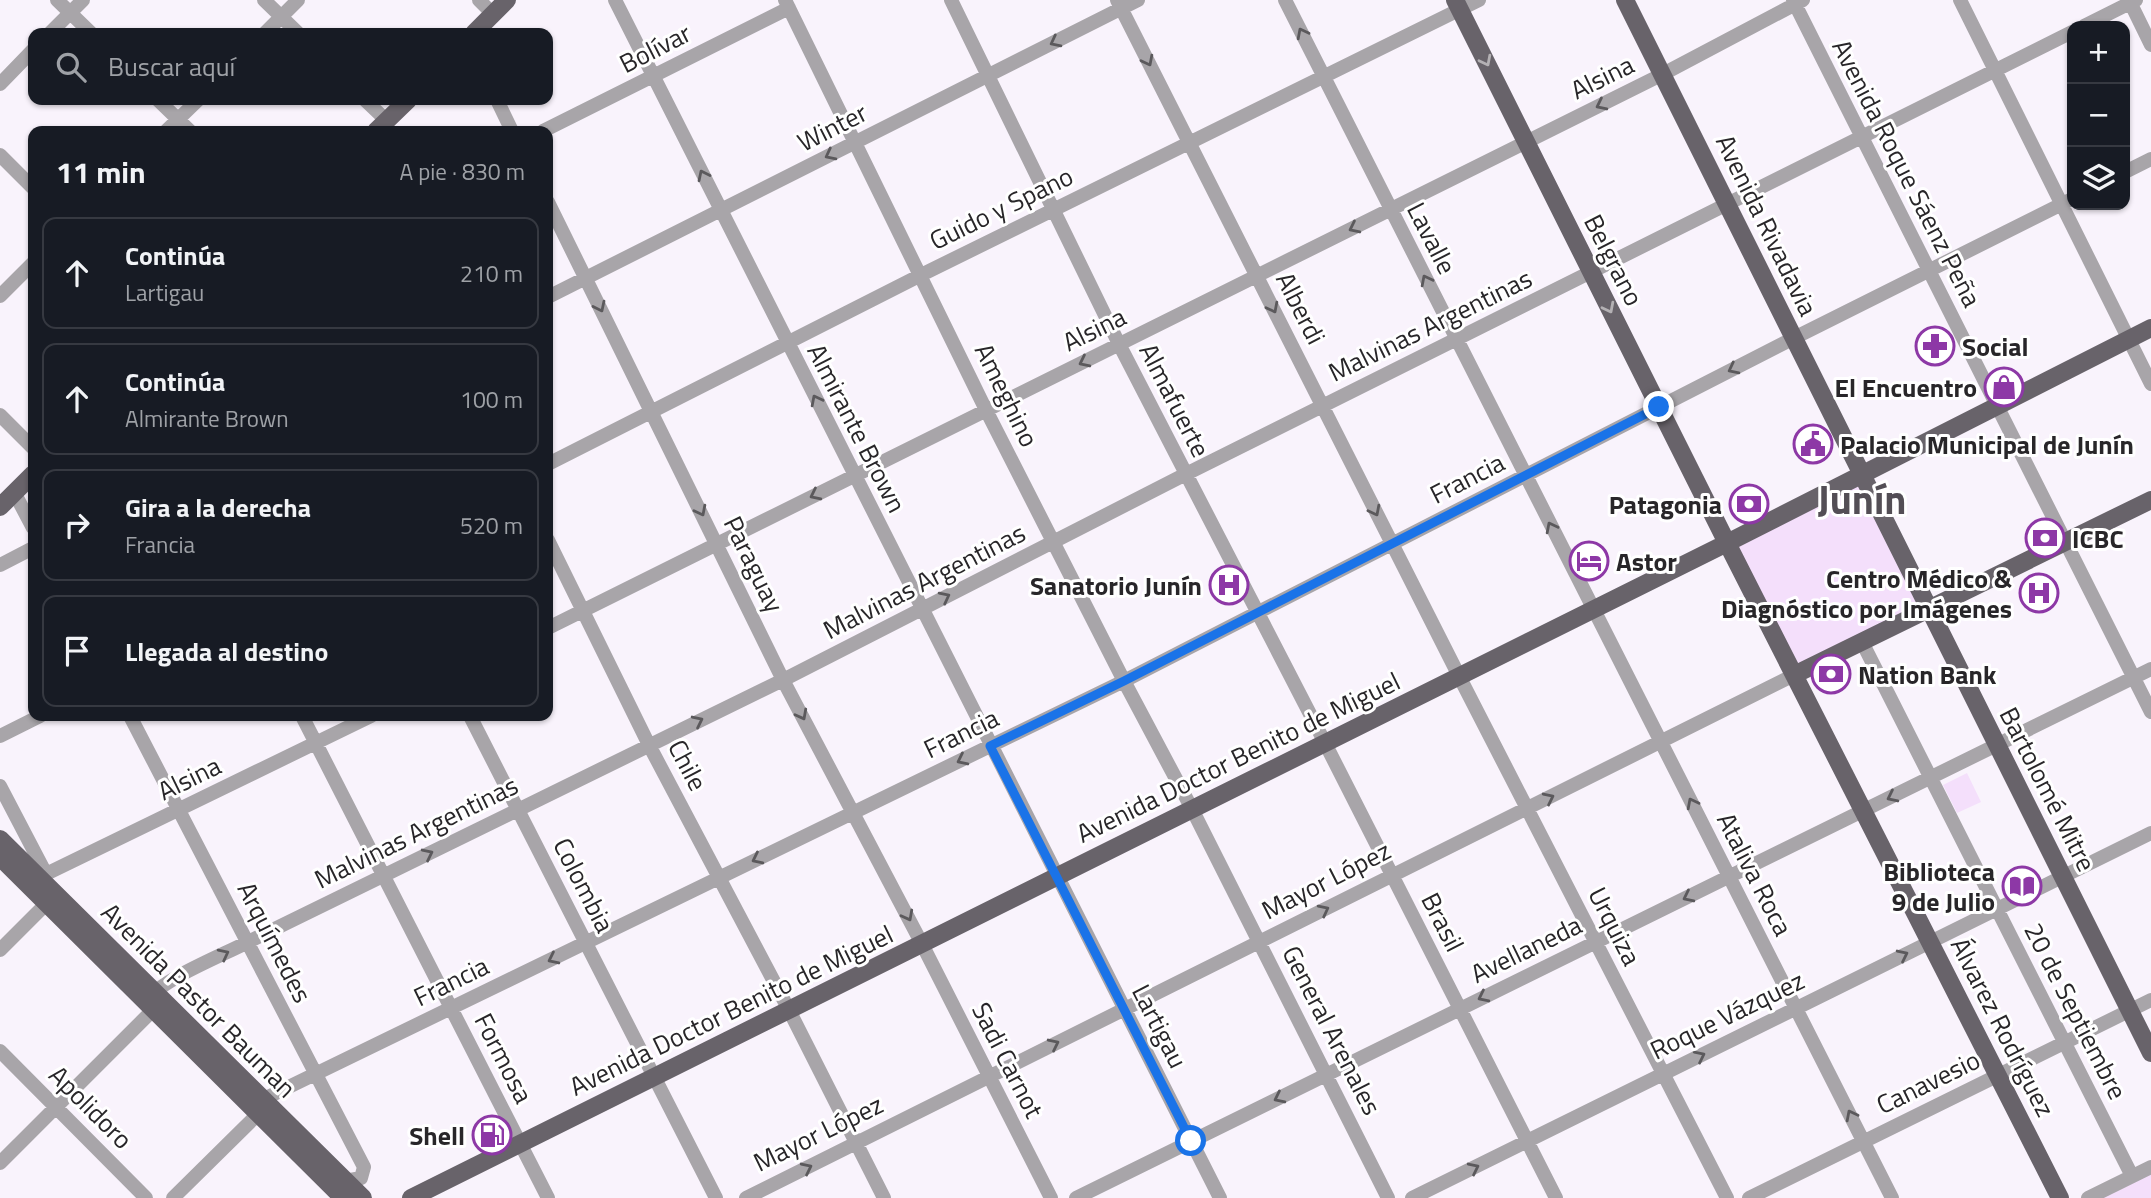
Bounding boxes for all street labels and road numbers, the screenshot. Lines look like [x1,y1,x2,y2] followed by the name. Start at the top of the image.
[612,13,698,83] street label: Bolívar
[1823,32,1991,314] street label: Avenida Roque Sáenz Peña
[1564,45,1640,109] street label: Alsina
[790,93,874,161] street label: Winter
[1706,128,1828,322] street label: Avenida Rivadavia
[923,156,1079,260] street label: Guido y Spano
[1397,195,1467,281] street label: Lavalle
[1574,207,1654,313] street label: Belgrano
[1321,259,1539,391] street label: Malvinas Argentinas
[1266,265,1336,351] street label: Alberdi
[1056,297,1132,361] street label: Alsina
[1130,336,1220,464] street label: Almafuerte
[798,337,916,519] street label: Almirante Brown
[965,337,1049,453] street label: Ameghino
[1423,443,1511,513] street label: Francia
[714,509,794,619] street label: Paraguay
[816,513,1032,649] street label: Malvinas Argentinas
[1070,661,1406,853] street label: Avenida Doctor Benito de Miguel
[917,698,1005,768] street label: Francia
[1990,700,2106,878] street label: Bartolomé Mitre
[658,732,718,798] street label: Chile
[151,746,227,810] street label: Alsina
[307,766,525,898] street label: Malvinas Argentinas
[1707,806,1803,942] street label: Ataliva Roca
[544,831,624,939] street label: Colombia
[1255,831,1397,929] street label: Mayor López
[228,875,322,1009] street label: Arquímedes
[1579,880,1651,972] street label: Urquiza
[1412,886,1474,958] street label: Brasil
[93,894,305,1106] street label: Avenida Pastor Bauman
[1464,905,1588,993] street label: Avellaneda
[563,914,899,1106] street label: Avenida Doctor Benito de Miguel
[2015,916,2137,1106] street label: 20 de Septiembre
[1941,931,2065,1123] street label: Álvarez Rodríguez
[1273,938,1391,1122] street label: General Arenales
[407,946,495,1016] street label: Francia
[1643,961,1811,1069] street label: Roque Vázquez
[1122,977,1198,1075] street label: Lartigau
[962,995,1054,1125] street label: Sadi Carnot
[465,1006,543,1110] street label: Formosa
[1870,1040,1986,1124] street label: Canavesio
[40,1056,142,1158] street label: Apolidoro
[746,1085,890,1181] street label: Mayor López

